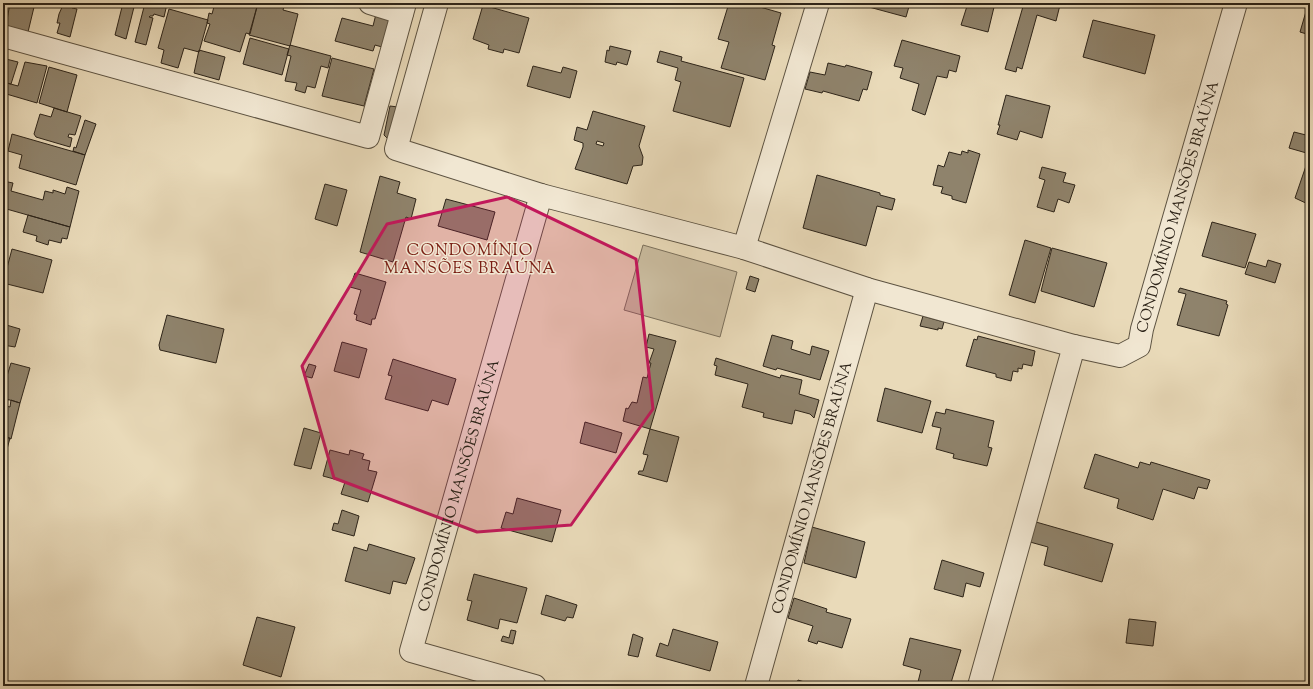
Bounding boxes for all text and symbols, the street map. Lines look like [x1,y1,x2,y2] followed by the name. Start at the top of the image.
[1132,79,1225,336] street label: CONDOMÍNIO MANSÕES BRAÚNA
[384,240,556,281] district label: CONDOMÍNIO MANSÕES BRAÚNA
[414,357,506,614] street label: CONDOMÍNIO MANSÕES BRAÚNA
[768,359,858,617] street label: CONDOMÍNIO MANSÕES BRAÚNA

